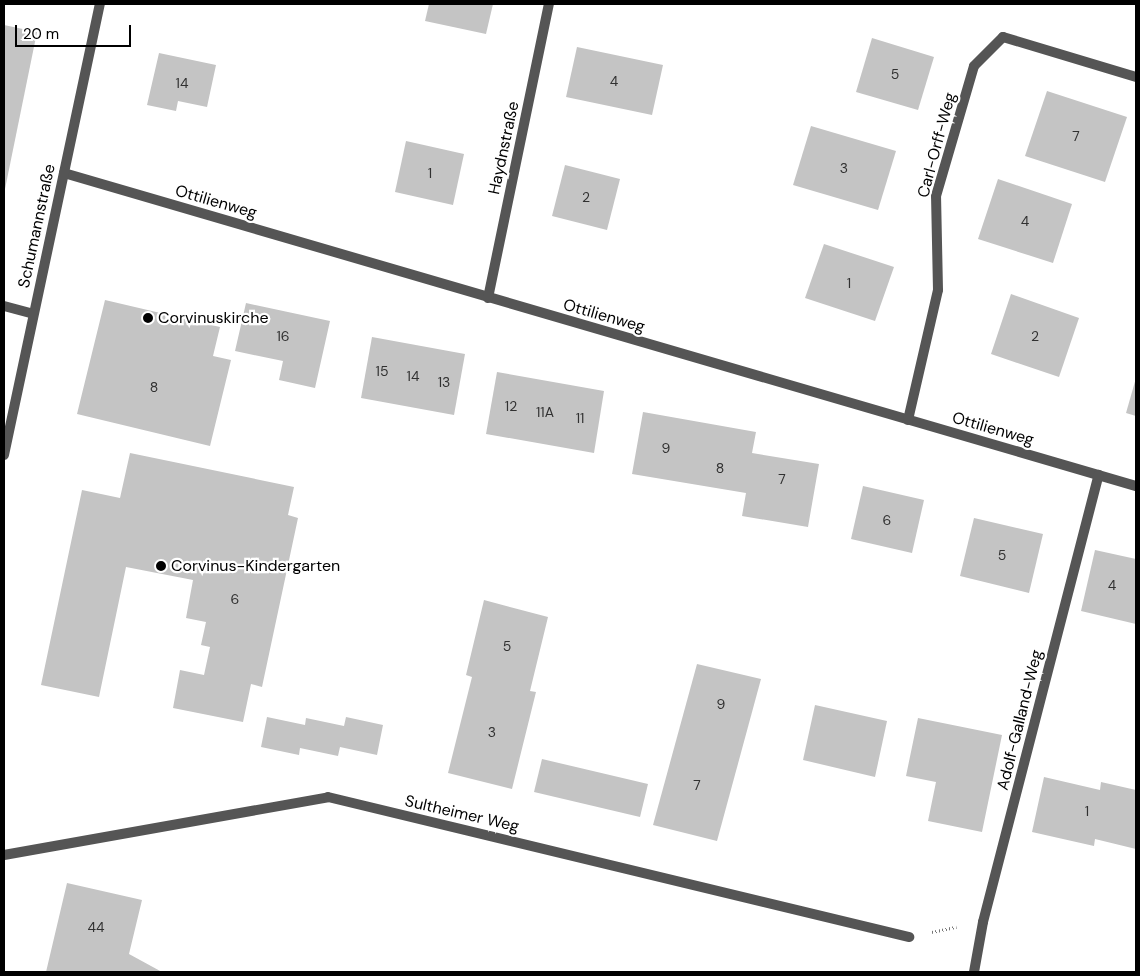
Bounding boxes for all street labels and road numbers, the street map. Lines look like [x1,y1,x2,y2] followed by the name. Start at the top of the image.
[914,90,960,200] street label: Carl-Orff-Weg
[485,100,523,196] street label: Haydnstraße
[14,162,60,290] street label: Schumannstraße
[173,181,259,223] street label: Ottilienweg
[561,295,647,337] street label: Ottilienweg
[950,408,1036,450] street label: Ottilienweg
[993,648,1047,792] street label: Adolf-Galland-Weg
[403,792,521,836] street label: Sultheimer Weg

